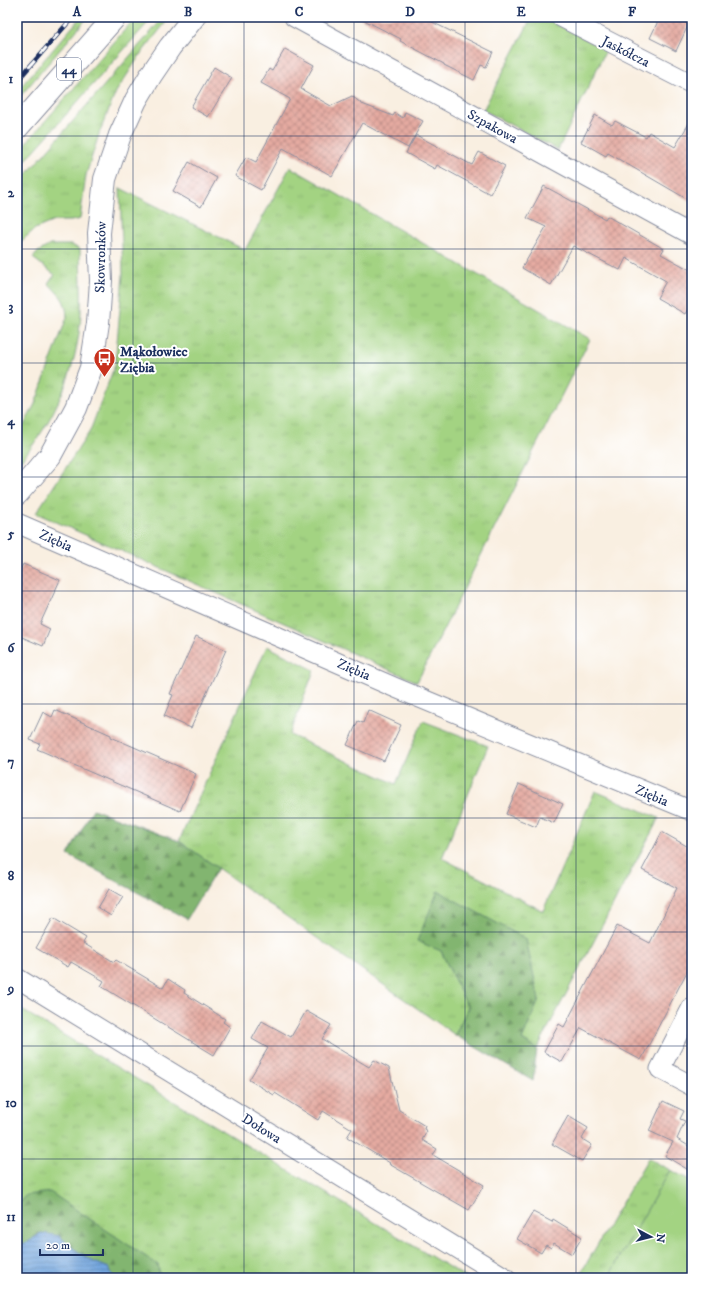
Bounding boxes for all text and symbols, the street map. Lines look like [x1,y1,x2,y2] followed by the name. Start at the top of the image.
[72,4,82,20] text: A
[184,4,192,20] text: B
[295,4,304,20] text: C
[405,4,415,20] text: D
[516,4,526,20] text: E
[628,4,637,20] text: F
[597,31,653,72] street label: Jaskółcza
[57,58,81,80] road number: 44
[9,71,14,87] text: 1
[464,106,521,148] street label: Szpakowa
[8,185,15,201] text: 2
[91,221,111,293] street label: Skowronków
[9,299,14,315] text: 3
[120,343,188,377] place label: Mąkołowiec Ziębia
[92,346,118,379] bus stop icon: Mąkołowiec Ziębia
[6,413,15,430] text: 4
[7,526,15,542] text: 5
[36,526,75,556] street label: Ziębia
[8,640,16,656] text: 6
[334,655,373,685] street label: Ziębia
[8,754,15,770] text: 7
[632,781,671,811] street label: Ziębia
[8,868,15,884] text: 8
[7,981,14,997] text: 9
[5,1095,17,1111] text: 10
[238,1110,285,1148] street label: Dołowa
[6,1209,16,1225] text: 11
[631,1217,671,1257] north arrow
[40,1231,103,1257] scale bar
[652,1233,667,1243] text: N
[46,1238,70,1253] text: 20 m

